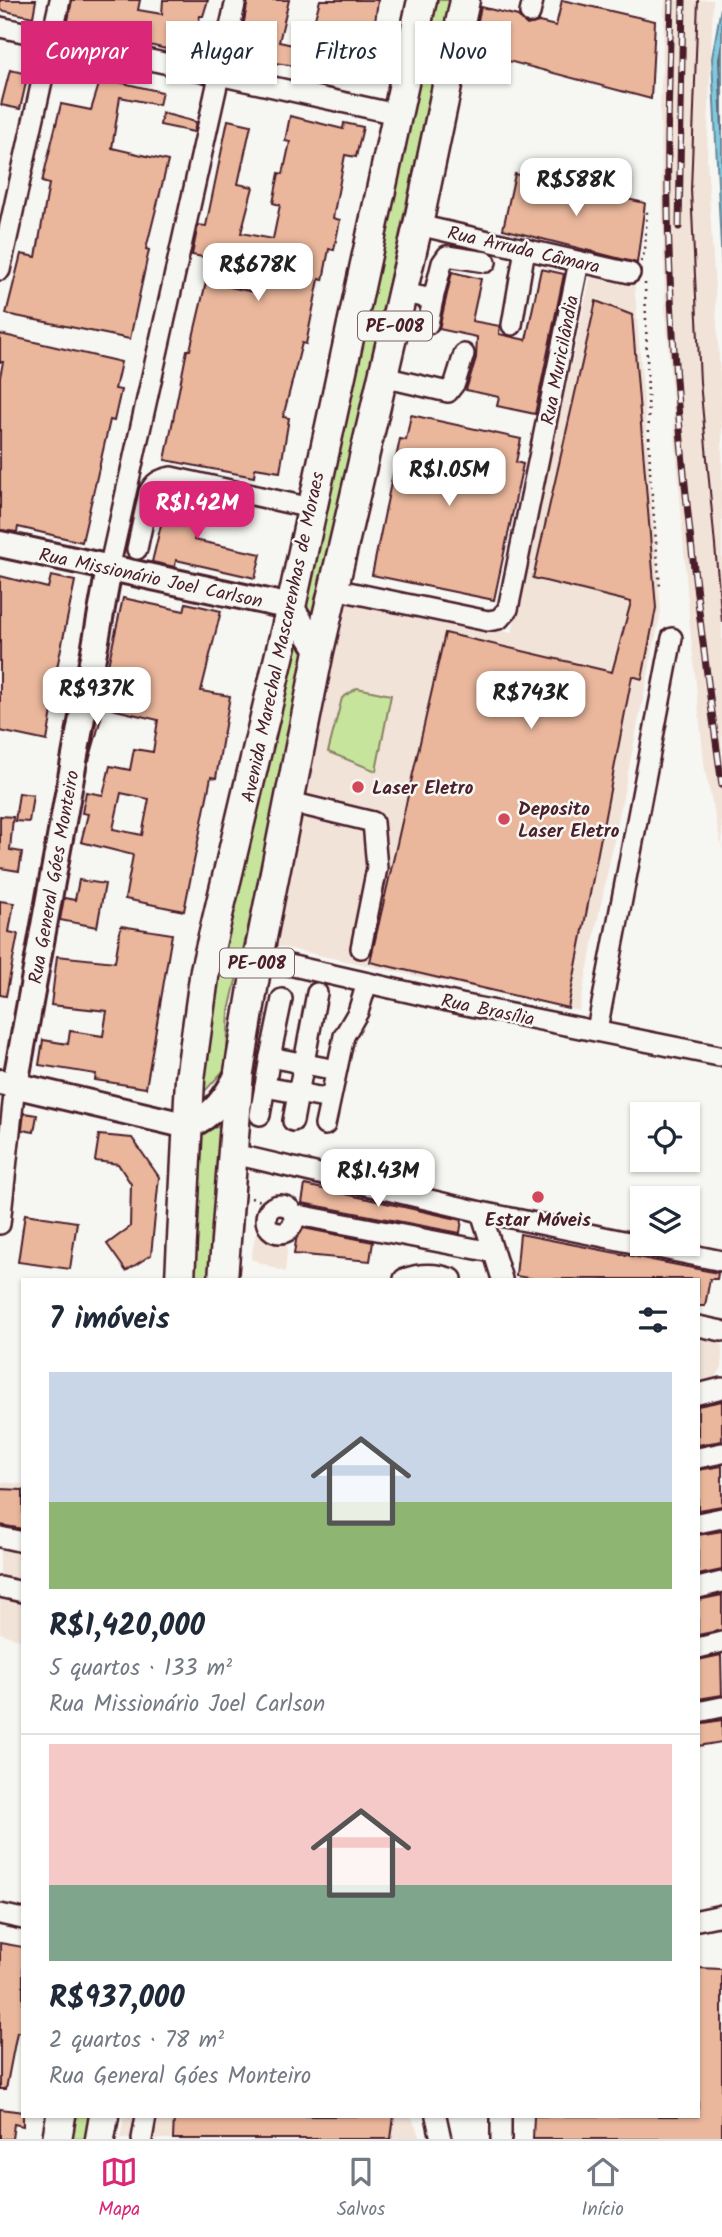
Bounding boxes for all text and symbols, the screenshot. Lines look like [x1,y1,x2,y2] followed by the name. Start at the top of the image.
[21,21,152,84] chip: Comprar
[166,21,277,84] chip: Alugar
[291,21,401,84] chip: Filtros
[415,21,511,84] chip: Novo
[519,158,633,218] pin: R$588K
[536,163,616,199] text: R$588K
[444,219,603,283] street label: Rua Arruda Câmara
[201,244,315,303] pin: R$678K
[219,248,297,284] text: R$678K
[534,293,588,428] street label: Rua Muricilândia
[358,312,432,340] road number: PE-008
[384,448,514,508] pin: R$1.05M
[409,453,489,489] text: R$1.05M
[234,469,334,806] street label: Avenida Marechal Mascarenhas de Moraes
[132,482,262,541] pin: R$1.42M
[155,486,239,522] text: R$1.42M
[36,541,265,617] street label: Rua Missionário Joel Carlson
[40,668,154,727] pin: R$937K
[59,672,135,708] text: R$937K
[474,672,588,731] pin: R$743K
[492,676,570,712] text: R$743K
[21,768,89,987] street label: Rua General Góes Monteiro
[372,774,474,804] place label: Laser Eletro
[350,779,366,795] marker: Laser Eletro
[518,795,620,847] place label: Deposito Laser Eletro
[496,811,512,827] marker: Deposito Laser Eletro
[220,948,294,978] road number: PE-008
[438,986,537,1035] street label: Rua Brasília
[630,1102,700,1256] map controls
[630,1102,700,1172] button: locate
[313,1150,443,1209] pin: R$1.43M
[337,1154,419,1190] text: R$1.43M
[630,1186,700,1256] button: layers
[530,1189,546,1205] marker: Estar Móveis
[485,1206,591,1236] place label: Estar Móveis
[49,1296,170,1344] text: 7 imóveis
[634,1301,672,1339] icon: filters
[298,1418,424,1544] icon: home
[49,1603,205,1651] text: R$1,420,000
[49,1651,232,1687] text: 5 quartos · 133 m²
[49,1687,325,1723] text: Rua Missionário Joel Carlson
[298,1790,424,1916] icon: home
[49,1975,185,2023] text: R$937,000
[49,2023,224,2059] text: 2 quartos · 78 m²
[49,2059,311,2095] text: Rua General Góes Monteiro
[98,2153,140,2225] tab: Mapa
[337,2153,385,2225] tab: Salvos
[582,2153,624,2225] tab: Início

